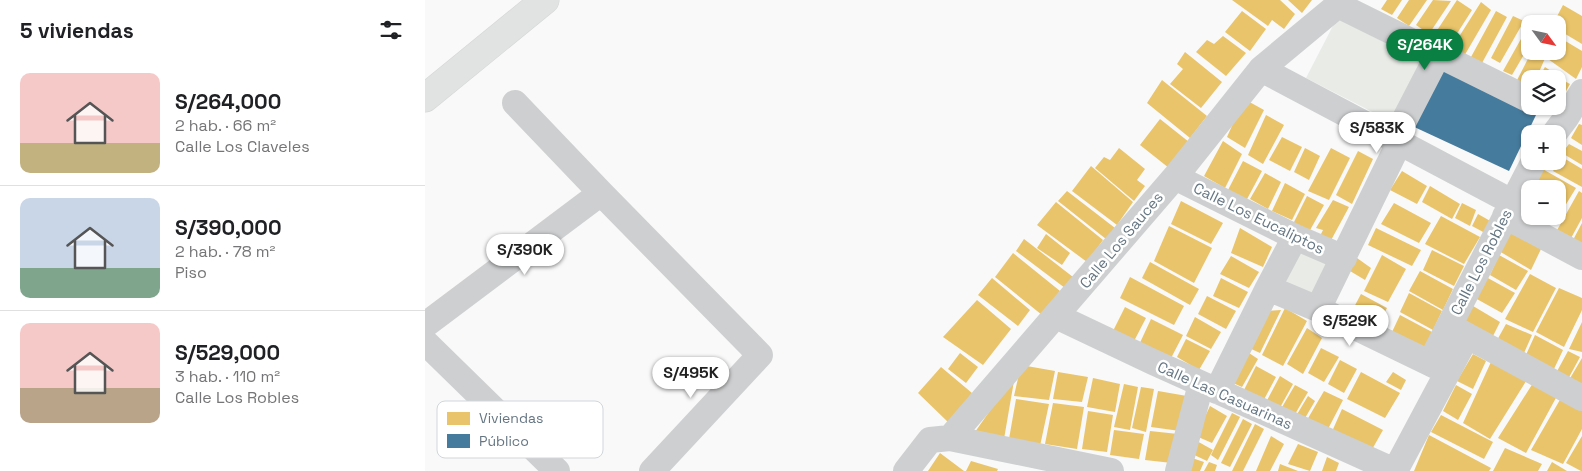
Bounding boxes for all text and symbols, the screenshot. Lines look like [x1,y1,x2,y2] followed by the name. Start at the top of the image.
[1521,15,1566,60] north arrow
[1521,15,1566,225] map controls
[377,16,405,44] icon: filters
[20,17,134,44] text: 5 viviendas
[1384,28,1466,71] pin: S/264K
[1397,34,1453,55] text: S/264K
[1521,70,1566,115] button: layers
[175,88,281,115] text: S/264,000
[60,93,120,153] icon: home
[1336,112,1418,154] pin: S/583K
[175,115,276,136] text: 2 hab. · 66 m²
[1350,117,1404,138] text: S/583K
[1521,125,1566,170] button: +
[175,136,310,157] text: Calle Los Claveles
[1190,178,1328,258] street label: Calle Los Eucaliptos
[1521,180,1566,225] button: −
[1075,188,1167,292] street label: Calle Los Sauces
[1446,206,1516,318] street label: Calle Los Robles
[175,214,282,241] text: S/390,000
[60,218,120,278] icon: home
[484,234,566,276] pin: S/390K
[497,239,553,260] text: S/390K
[175,241,275,262] text: 2 hab. · 78 m²
[175,262,207,283] text: Piso
[1309,304,1391,347] pin: S/529K
[1323,310,1377,331] text: S/529K
[175,339,280,366] text: S/529,000
[60,343,120,403] icon: home
[650,356,732,399] pin: S/495K
[1155,357,1296,433] street label: Calle Las Casuarinas
[663,362,719,383] text: S/495K
[175,366,280,387] text: 3 hab. · 110 m²
[175,387,299,408] text: Calle Los Robles
[437,401,603,458] legend
[479,409,543,427] text: Viviendas
[479,432,529,450] text: Público

